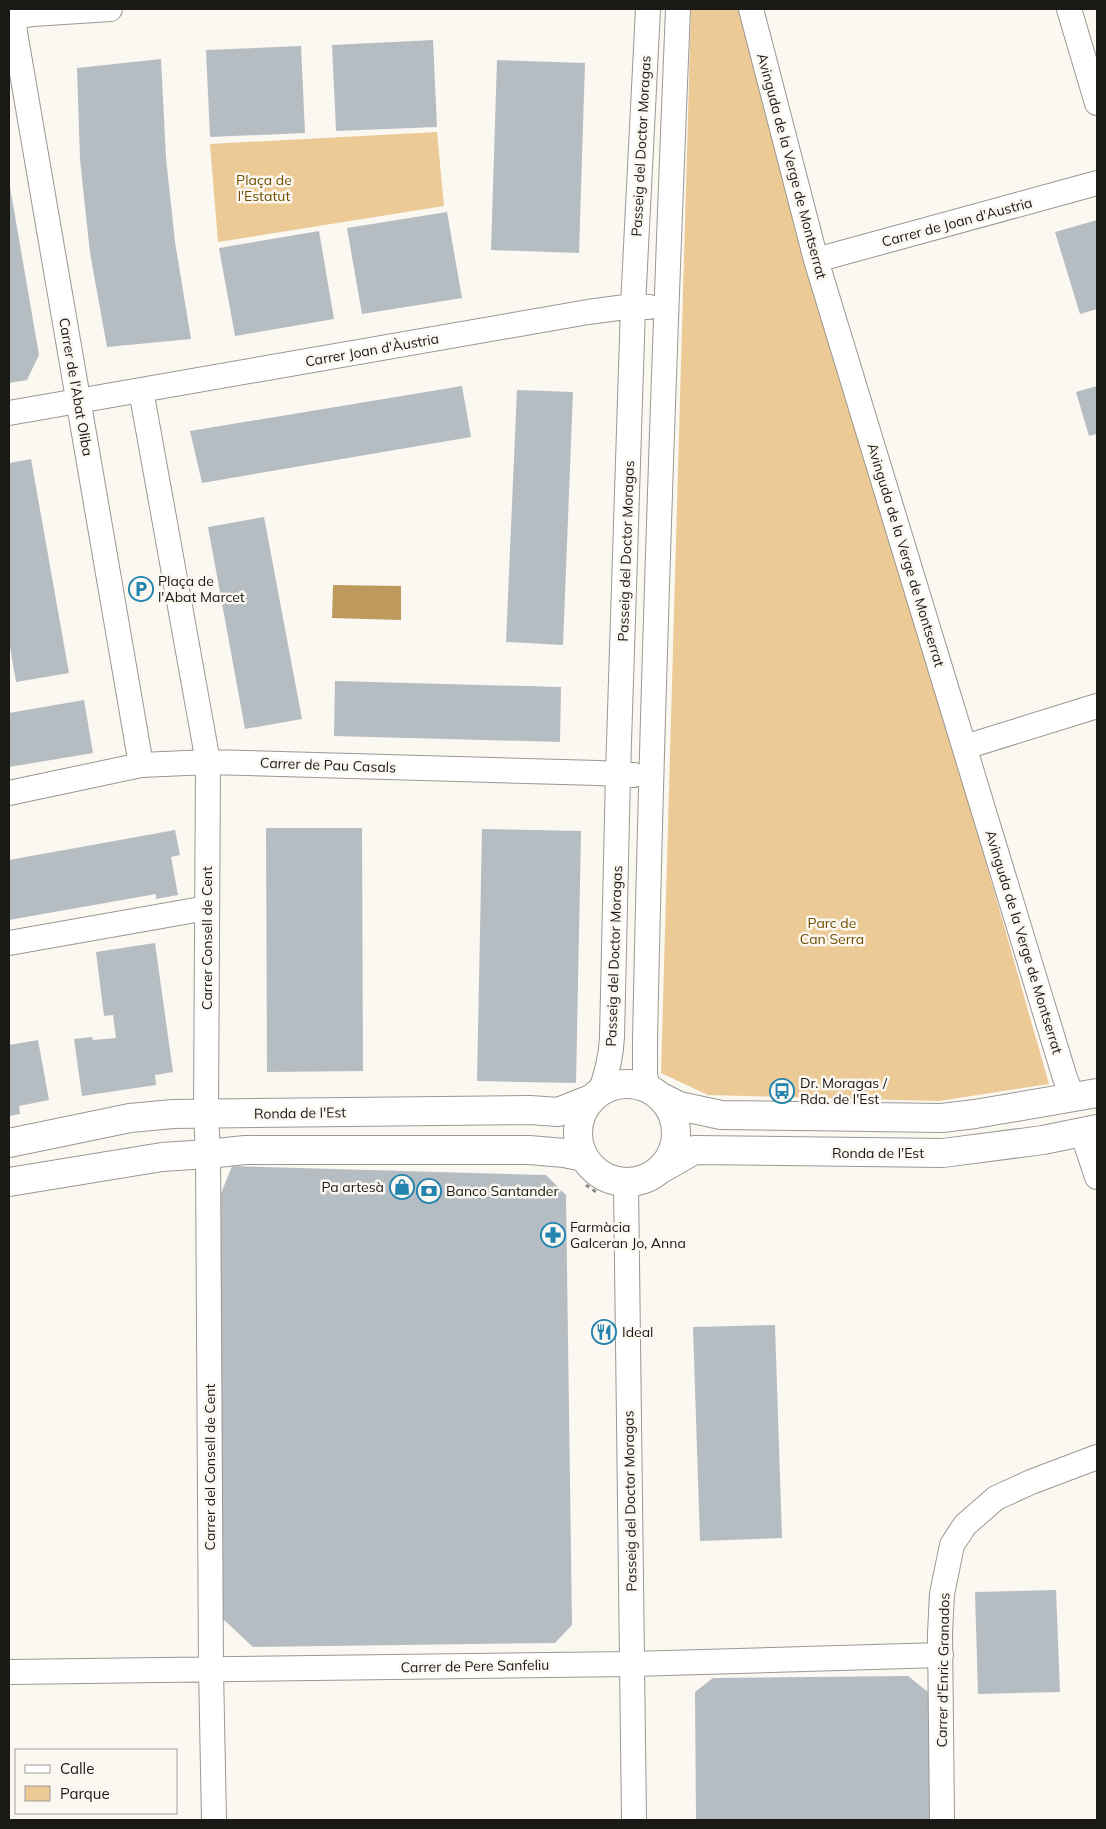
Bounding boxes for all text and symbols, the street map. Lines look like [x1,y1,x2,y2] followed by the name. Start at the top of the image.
[753,51,831,281] street label: Avinguda de la Verge de Montserrat
[627,55,655,237] street label: Passeig del Doctor Moragas
[236,171,292,205] park label: Plaça de l'Estatut
[880,193,1034,251] street label: Carrer de Joan d'Austria
[55,316,97,458] street label: Carrer de l'Abat Oliba
[304,329,440,371] street label: Carrer Joan d'Àustria
[863,441,949,669] street label: Avinguda de la Verge de Montserrat
[614,460,638,642] street label: Passeig del Doctor Moragas
[158,572,245,606] place label: Plaça de l'Abat Marcet
[128,576,154,602] parking icon: Plaça de l'Abat Marcet
[260,754,396,776] street label: Carrer de Pau Casals
[981,828,1067,1056] street label: Avinguda de la Verge de Montserrat
[602,865,626,1047] street label: Passeig del Doctor Moragas
[198,866,216,1010] street label: Carrer Consell de Cent
[800,914,864,948] park label: Parc de Can Serra
[800,1074,888,1108] place label: Dr. Moragas / Rda. de l'Est
[769,1078,795,1104] bus stop icon: Dr. Moragas / Rda. de l'Est
[254,1103,346,1123] street label: Ronda de l'Est
[832,1144,924,1162] street label: Ronda de l'Est
[389,1174,415,1200] shop icon: Pa artesà
[322,1178,384,1196] place label: Pa artesà
[416,1178,442,1204] bank icon: Banco Santander
[446,1182,559,1200] place label: Banco Santander
[570,1218,686,1252] place label: Farmàcia Galceran Jo, Anna
[540,1222,566,1248] pharmacy icon: Farmàcia Galceran Jo, Anna
[591,1319,617,1345] restaurant icon: Ideal
[622,1323,653,1341] place label: Ideal
[201,1383,219,1550] street label: Carrer del Consell de Cent
[619,1410,641,1592] street label: Passeig del Doctor Moragas
[933,1592,953,1747] street label: Carrer d'Enric Granados
[400,1656,550,1676] street label: Carrer de Pere Sanfeliu
[15,1749,178,1814] legend
[60,1759,94,1778] text: Calle
[60,1784,110,1803] text: Parque

